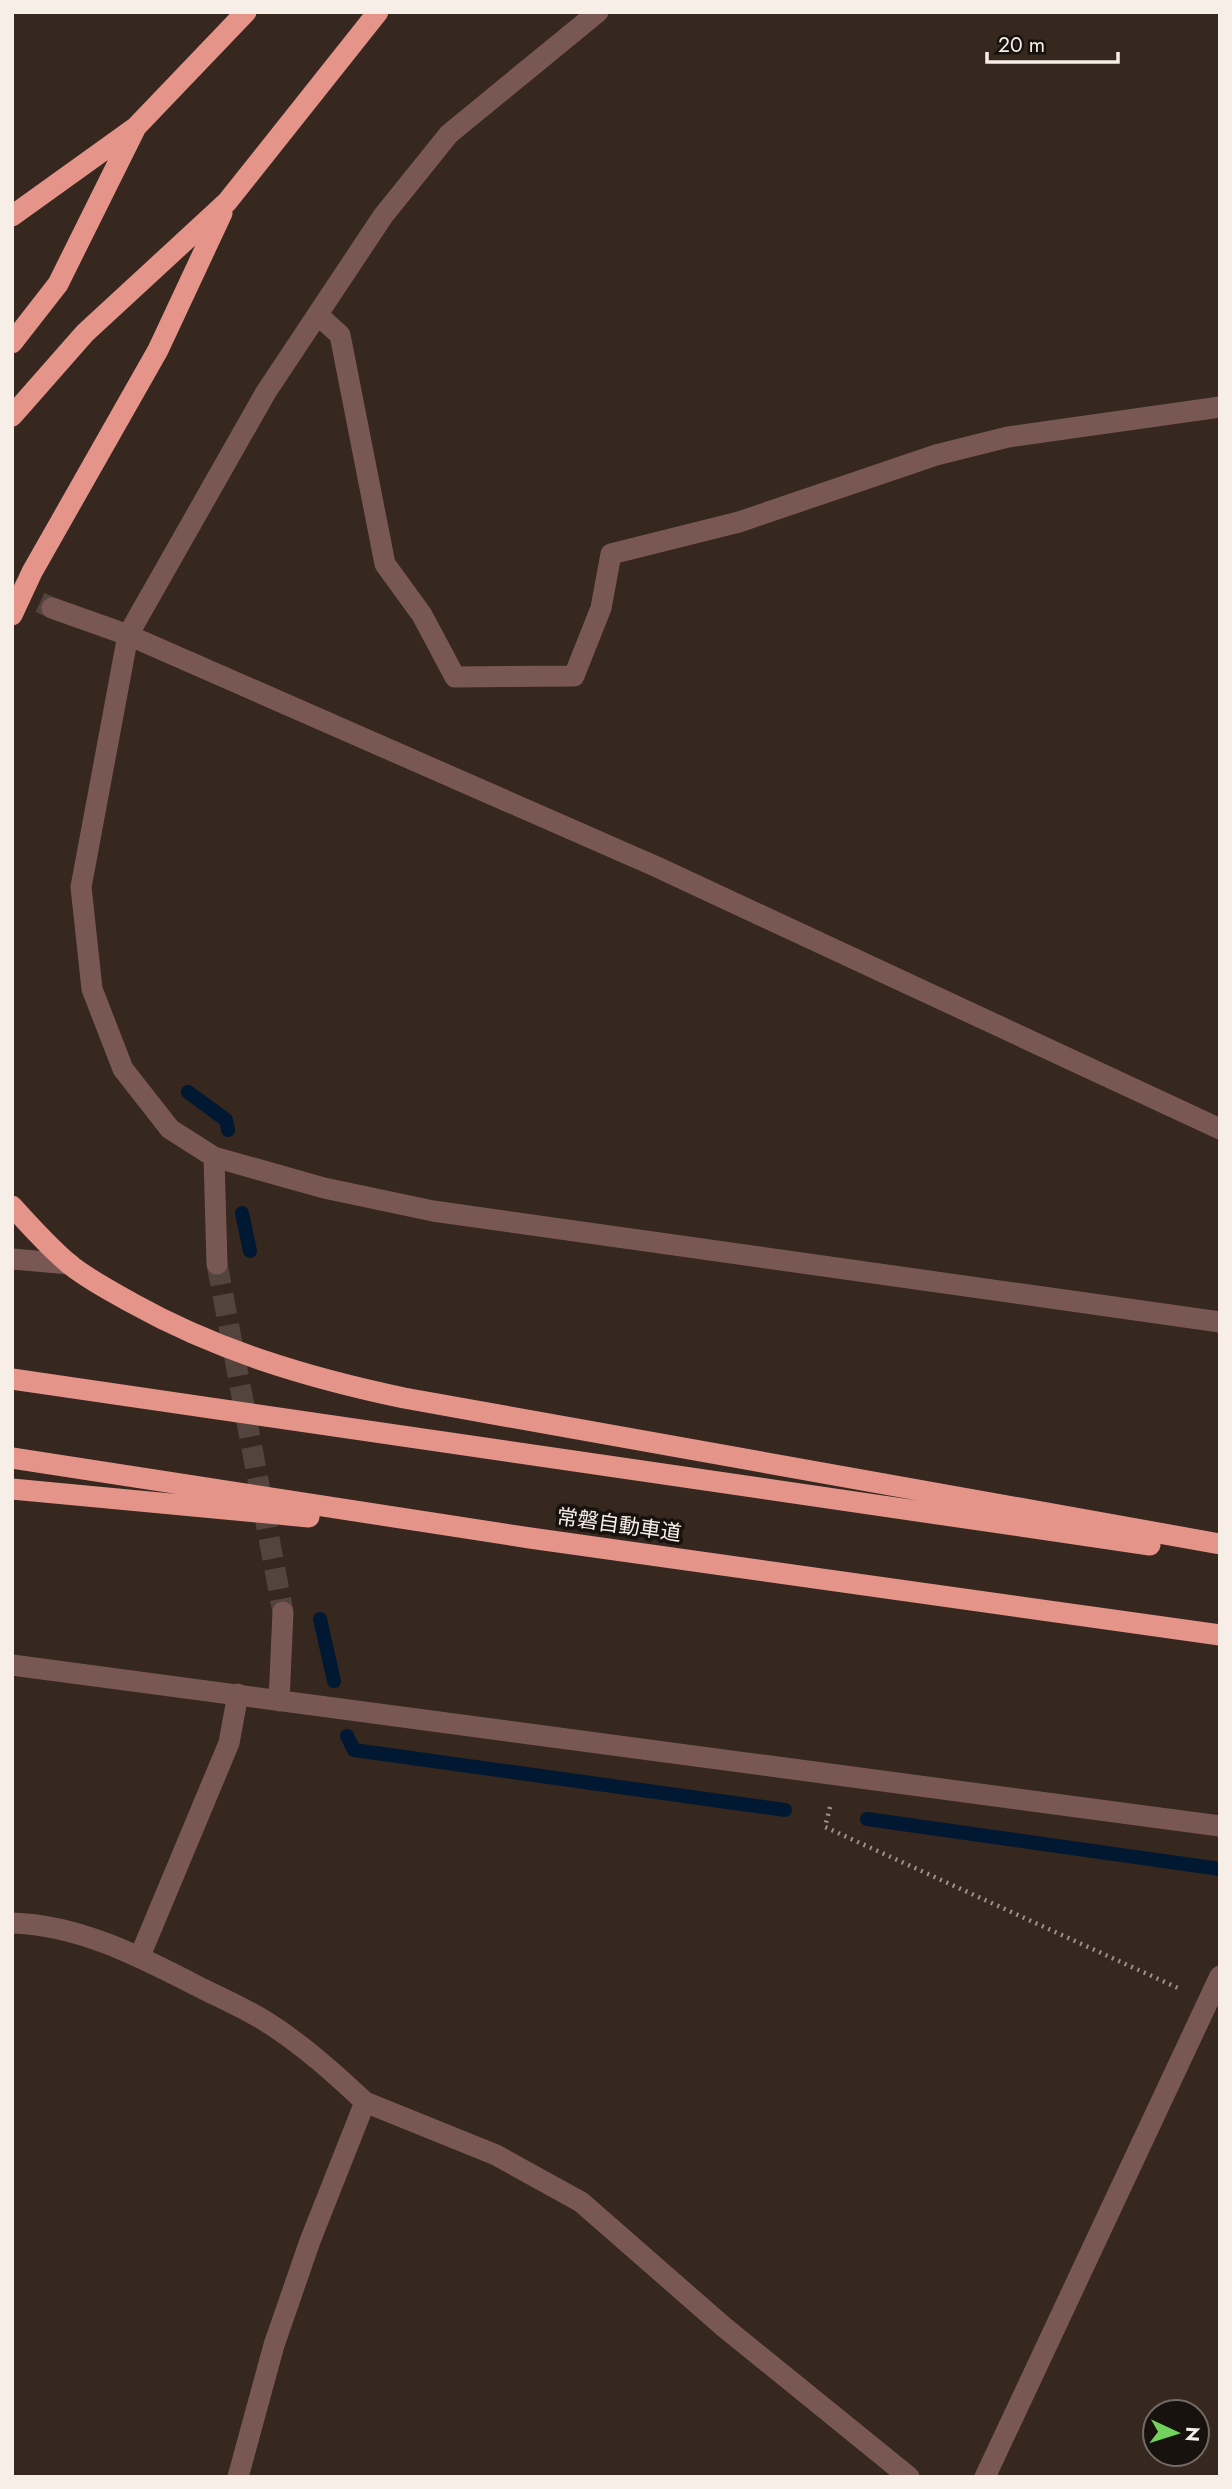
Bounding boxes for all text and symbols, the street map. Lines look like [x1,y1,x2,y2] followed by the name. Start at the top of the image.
[987,21,1118,65] scale bar
[998,30,1045,60] text: 20 m
[555,1501,683,1549] street label: 常磐自動車道
[1141,2398,1211,2468] north arrow
[1178,2426,1206,2443] text: N

